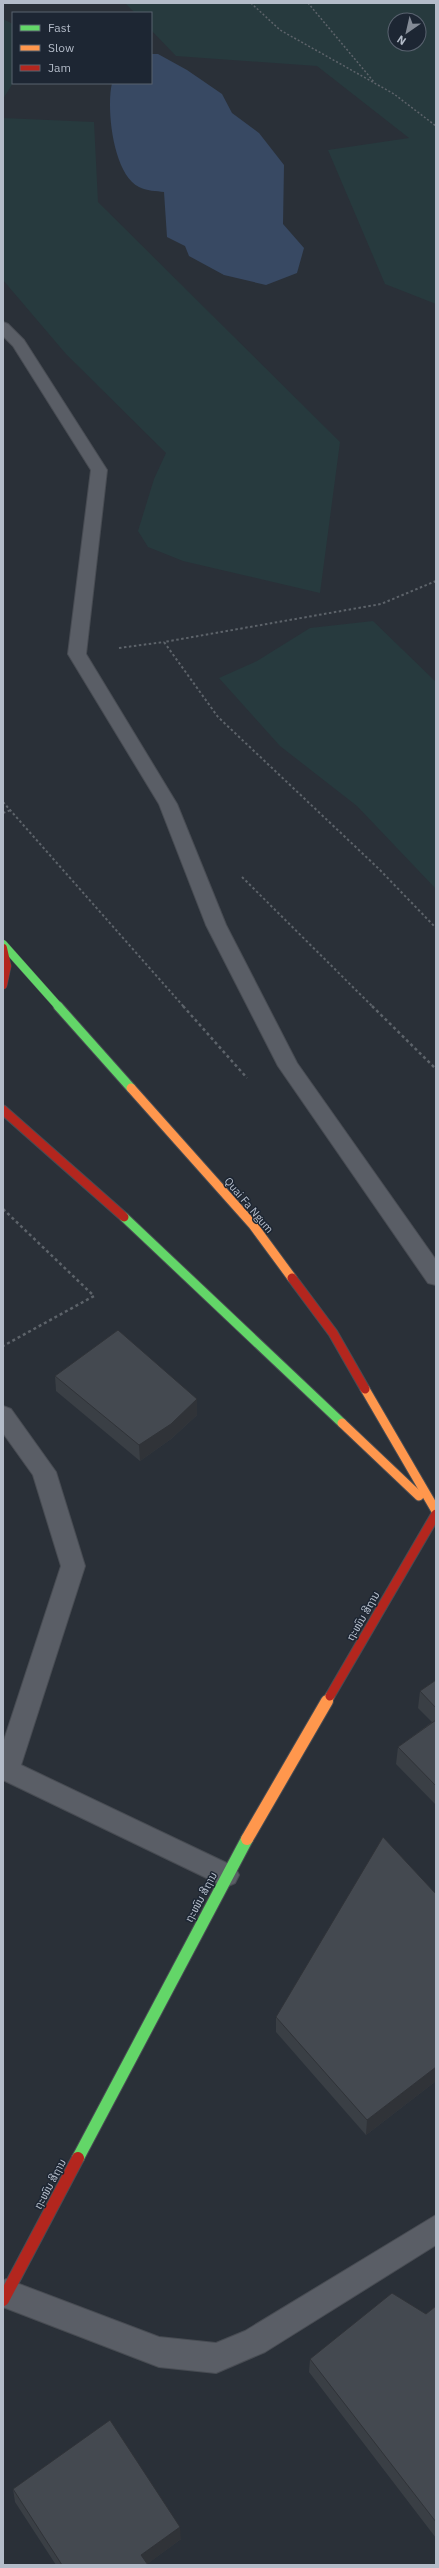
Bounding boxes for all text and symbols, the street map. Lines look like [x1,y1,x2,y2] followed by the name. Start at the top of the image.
[12,12,152,84] legend
[387,12,427,52] north arrow
[48,20,71,35] text: Fast
[394,32,409,48] text: N
[48,40,74,55] text: Slow
[48,60,71,75] text: Jam
[222,1174,276,1236] street label: Quai Fa Ngum
[343,1589,383,1643] street label: ຖະໜົນ ສີຖານ
[182,1869,220,1925] street label: ຖະໜົນ ສີຖານ
[31,2156,69,2212] street label: ຖະໜົນ ສີຖານ

